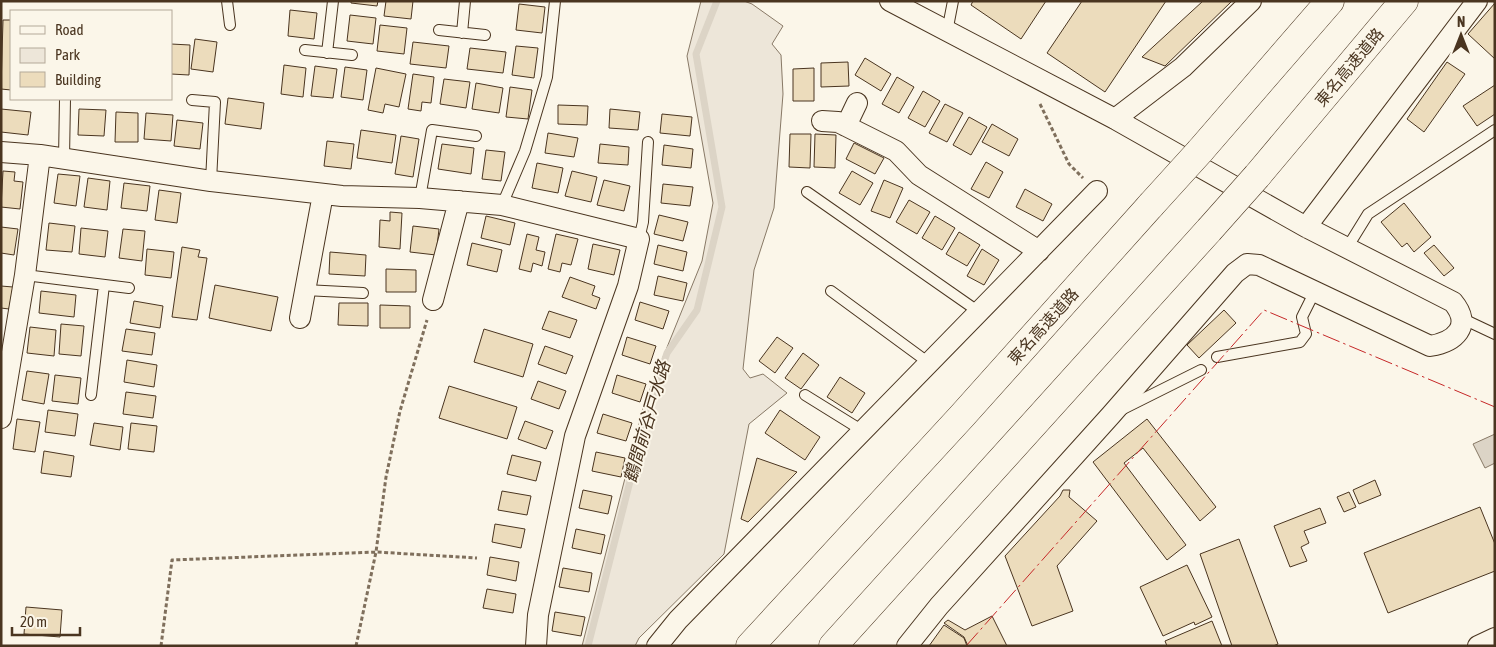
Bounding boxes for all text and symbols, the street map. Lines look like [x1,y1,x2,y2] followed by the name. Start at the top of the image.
[10,10,172,100] legend
[1436,10,1486,60] north arrow
[1457,14,1465,30] text: N
[55,21,84,38] text: Road
[1311,24,1387,110] street label: 東名高速道路
[55,46,80,63] text: Park
[55,71,101,88] text: Building
[1004,284,1082,368] street label: 東名高速道路
[619,356,675,485] water label: 鶴間前谷戸水路
[12,604,80,636] scale bar
[20,613,47,630] text: 20 m

